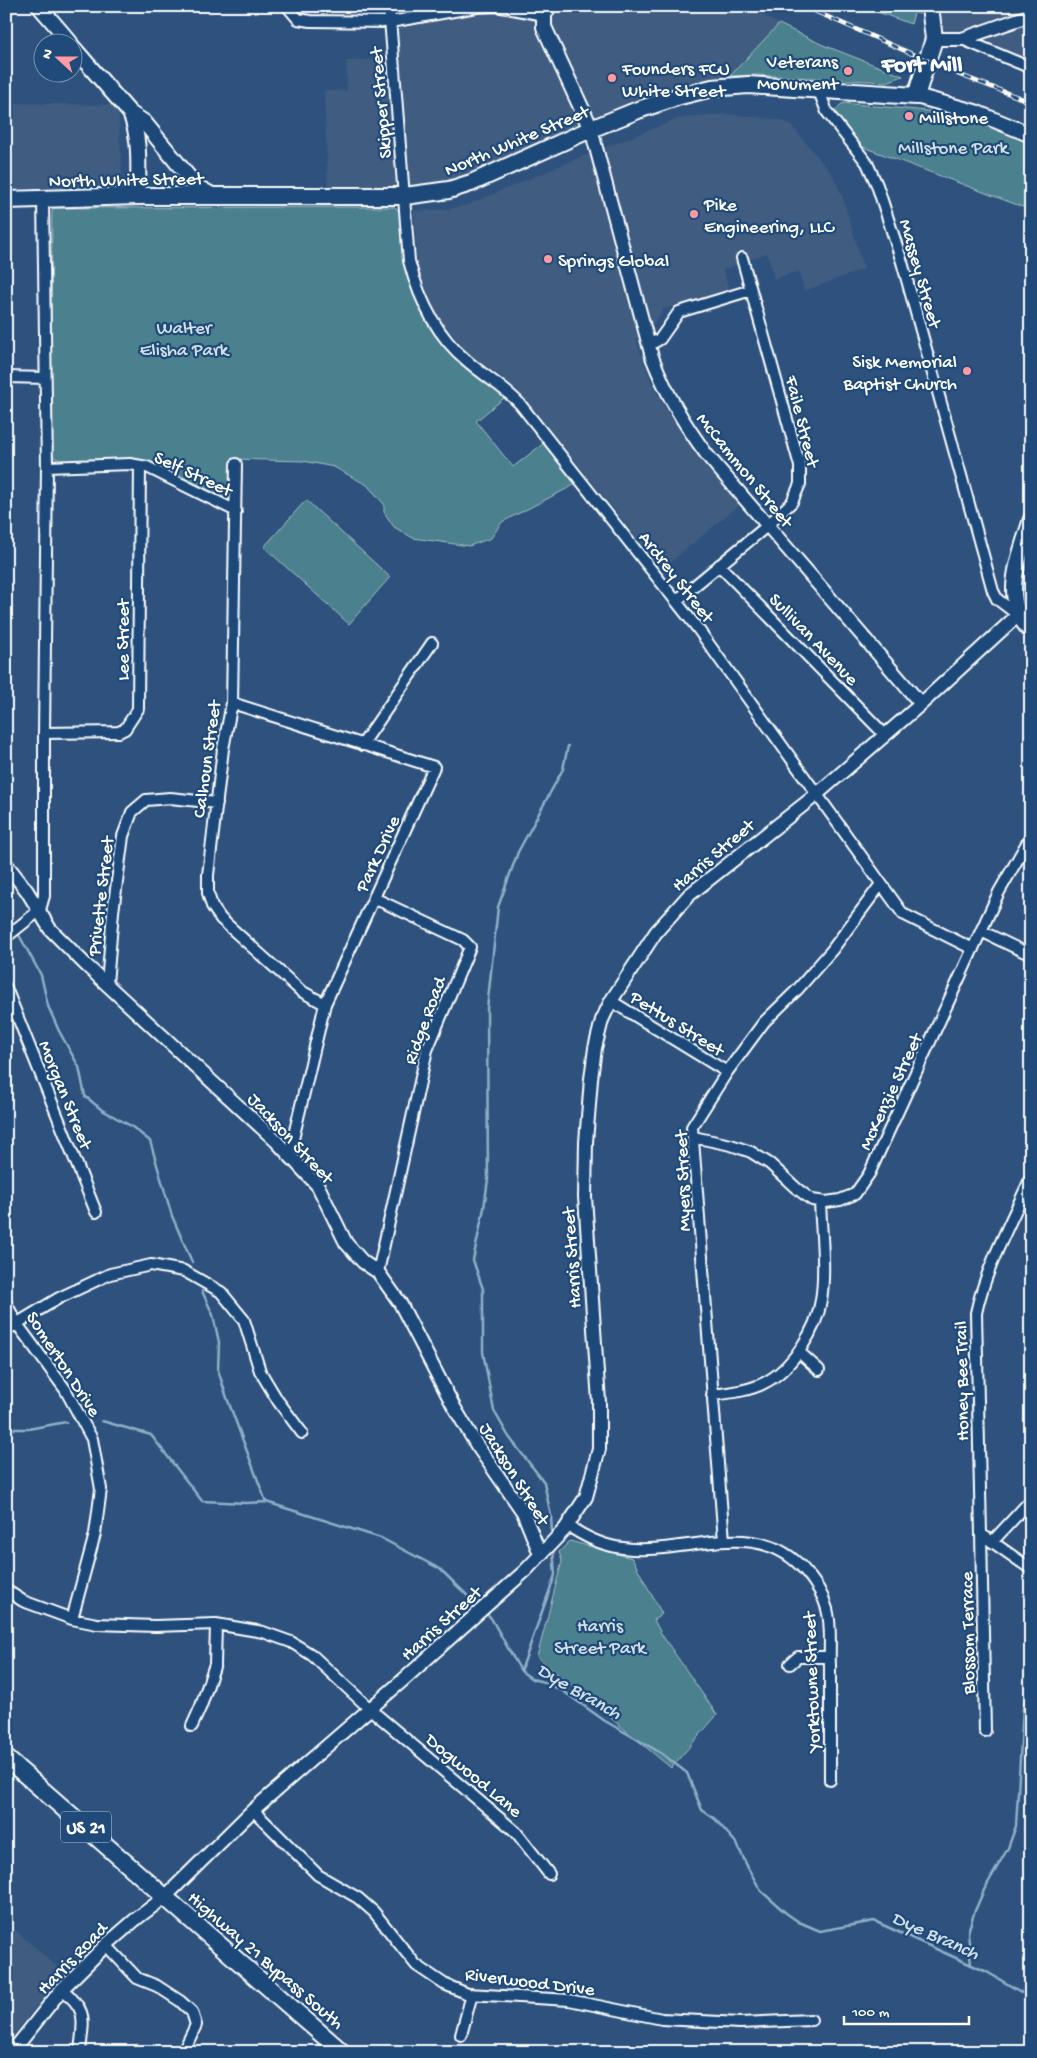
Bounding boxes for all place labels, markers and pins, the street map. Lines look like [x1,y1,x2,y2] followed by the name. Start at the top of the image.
[757,52,840,97] place label: Veterans Monument
[621,59,730,104] place label: Founders FCU White Street
[842,65,854,77] marker: Veterans Monument
[606,72,618,84] marker: Founders FCU White Street
[919,108,988,131] place label: Millstone
[903,110,915,122] marker: Millstone
[703,195,835,240] place label: Pike Engineering, LLC
[688,208,700,220] marker: Pike Engineering, LLC
[558,251,669,274] place label: Springs Global
[542,253,554,265] marker: Springs Global
[842,352,957,397] place label: Sisk Memorial Baptist Church
[961,365,973,377] marker: Sisk Memorial Baptist Church

